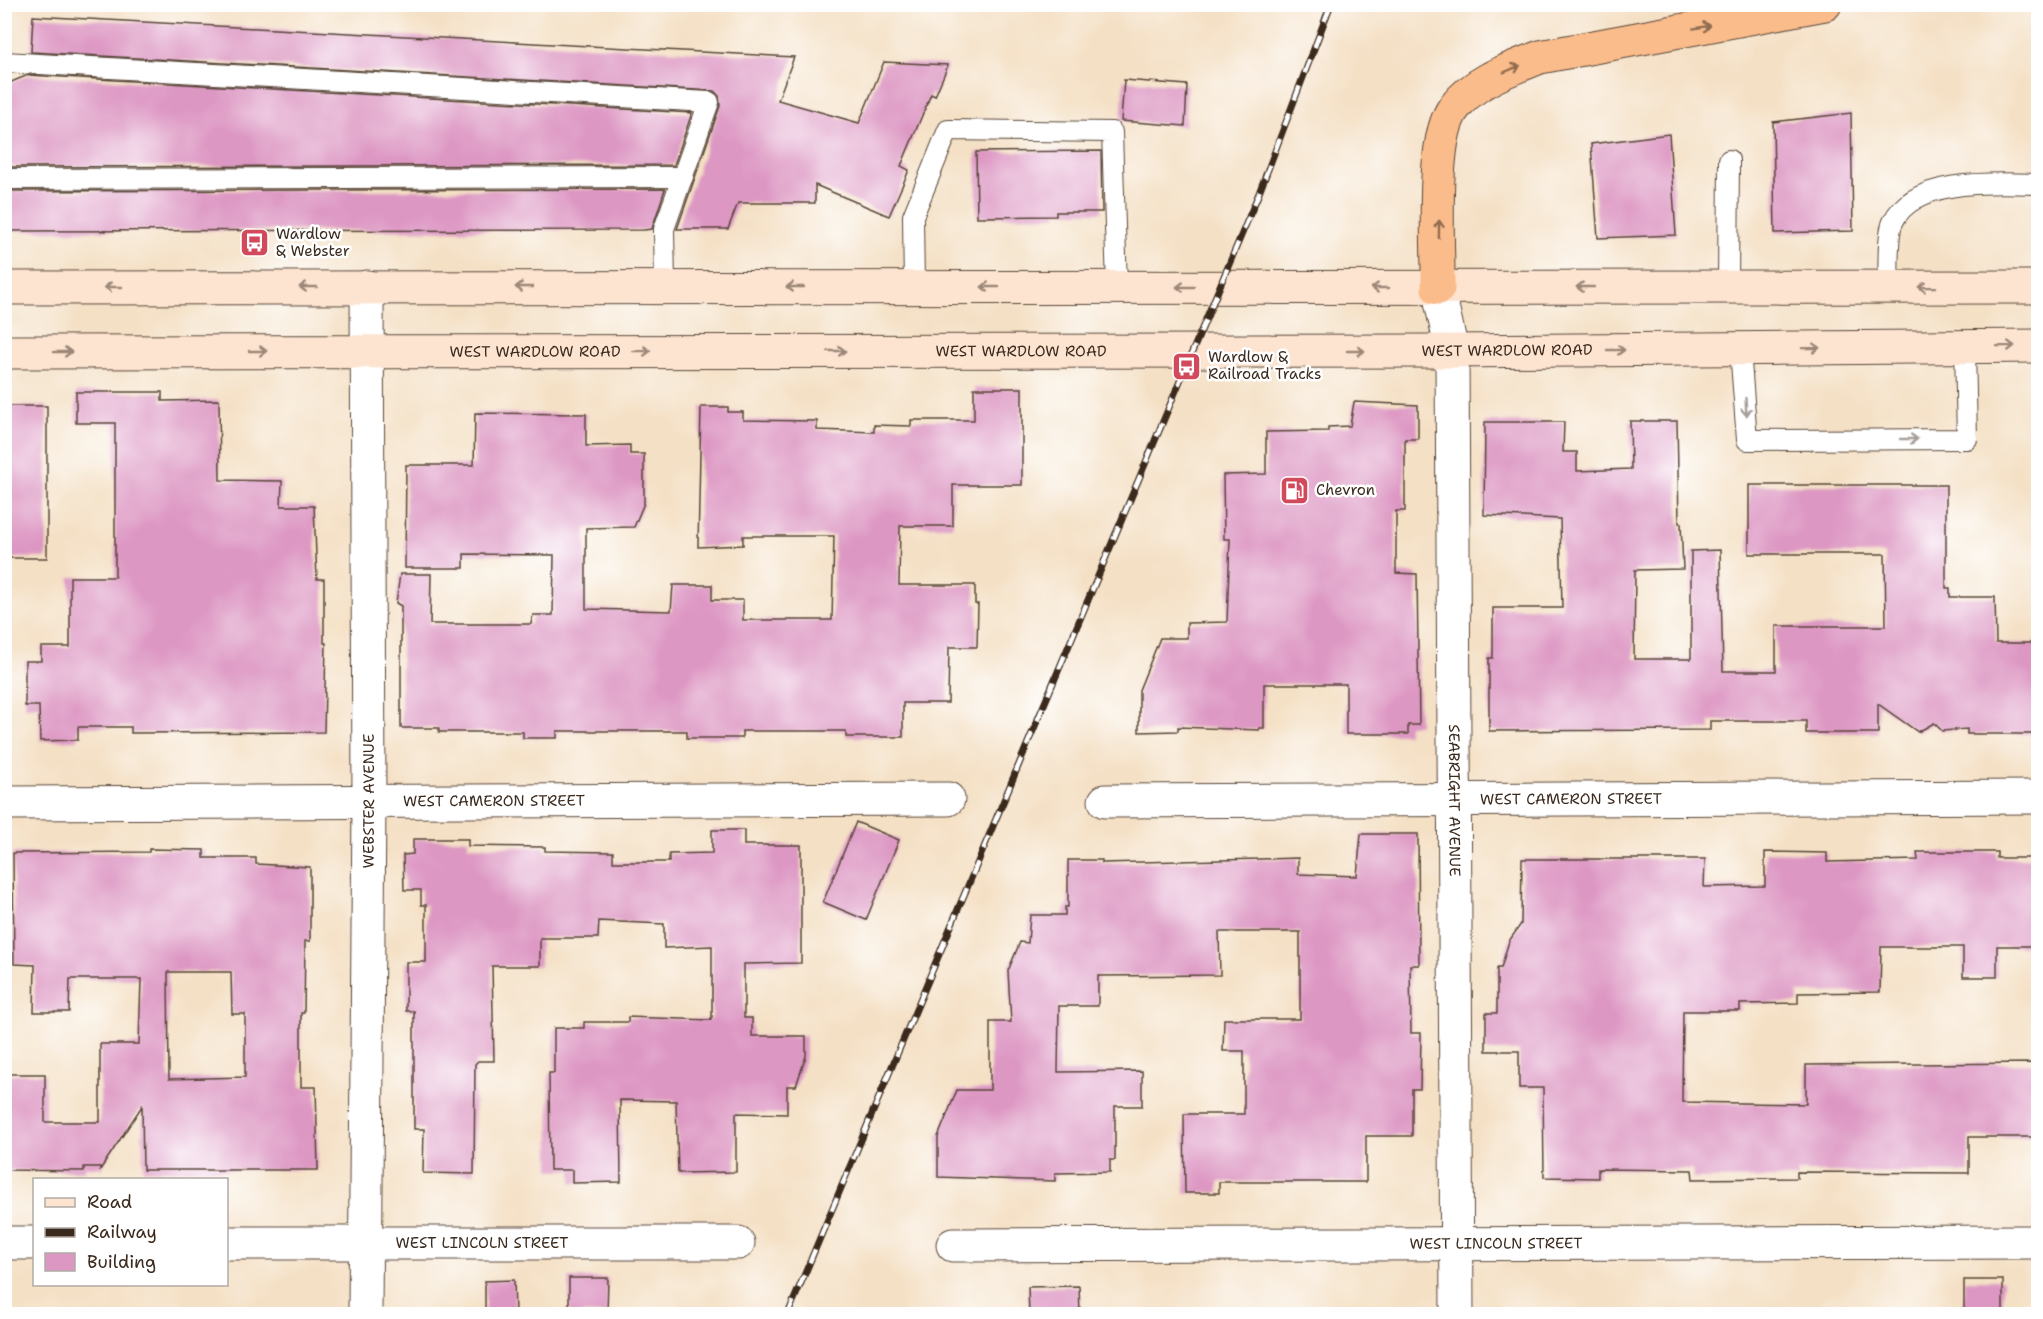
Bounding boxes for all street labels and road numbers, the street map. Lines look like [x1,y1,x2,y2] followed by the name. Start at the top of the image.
[1421,340,1593,361] street label: WEST WARDLOW ROAD
[935,341,1107,361] street label: WEST WARDLOW ROAD
[449,342,621,362] street label: WEST WARDLOW ROAD
[1444,724,1465,877] street label: SEABRIGHT AVENUE
[358,734,379,869] street label: WEBSTER AVENUE
[1480,789,1662,809] street label: WEST CAMERON STREET
[403,791,585,811] street label: WEST CAMERON STREET
[395,1233,569,1253] street label: WEST LINCOLN STREET
[1409,1233,1583,1254] street label: WEST LINCOLN STREET

